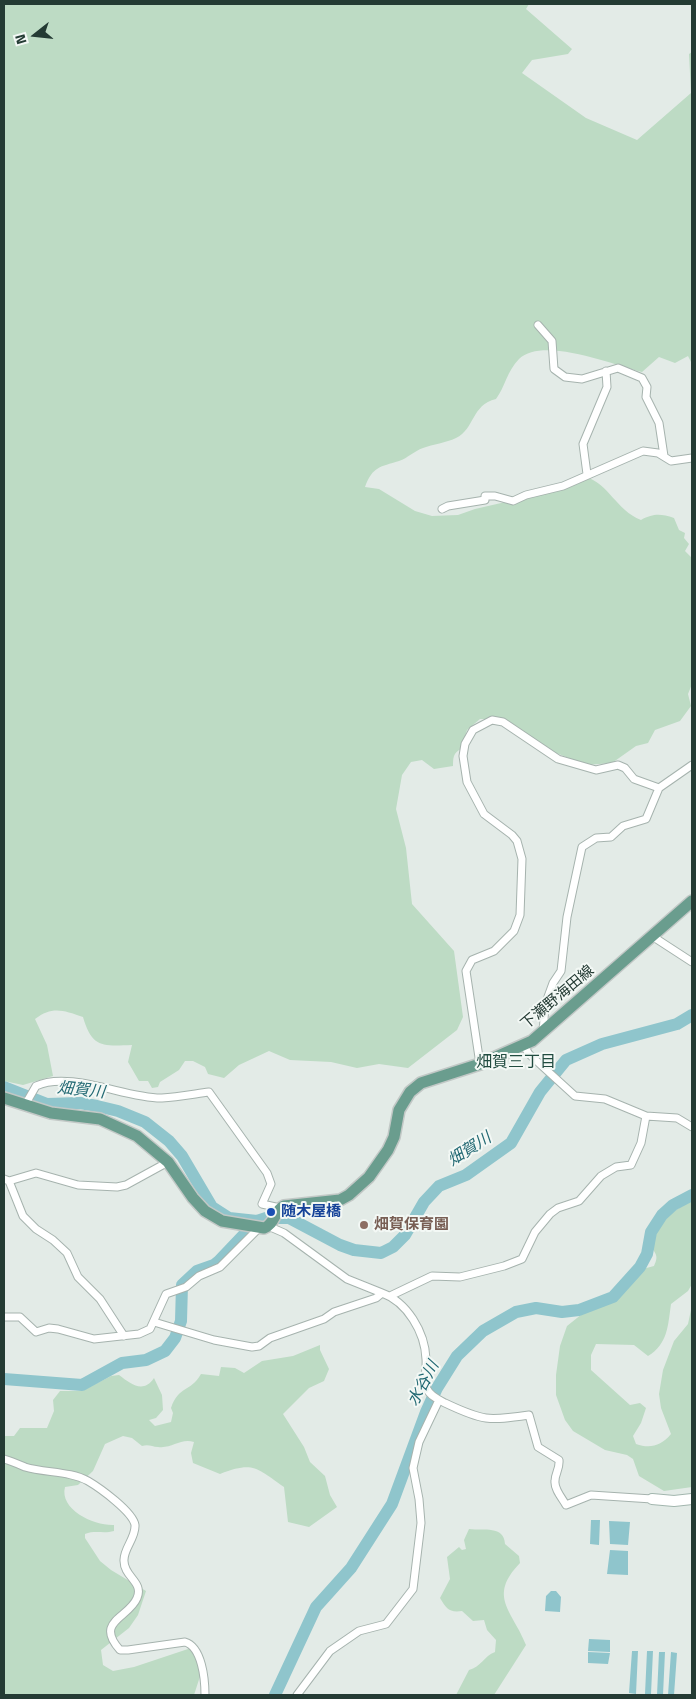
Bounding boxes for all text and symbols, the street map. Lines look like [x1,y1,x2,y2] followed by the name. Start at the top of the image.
[10,10,60,60] north arrow
[9,32,32,47] text: N
[518,962,598,1034] street label: 下瀬野海田線
[476,1053,556,1073] district label: 畑賀三丁目
[56,1079,106,1103] water label: 畑賀川
[445,1129,495,1171] water label: 畑賀川
[281,1203,341,1221] place label: 随木屋橋
[265,1206,277,1218] marker: 随木屋橋
[374,1216,449,1234] place label: 畑賀保育園
[358,1219,370,1231] marker: 畑賀保育園
[404,1358,444,1410] water label: 水谷川

